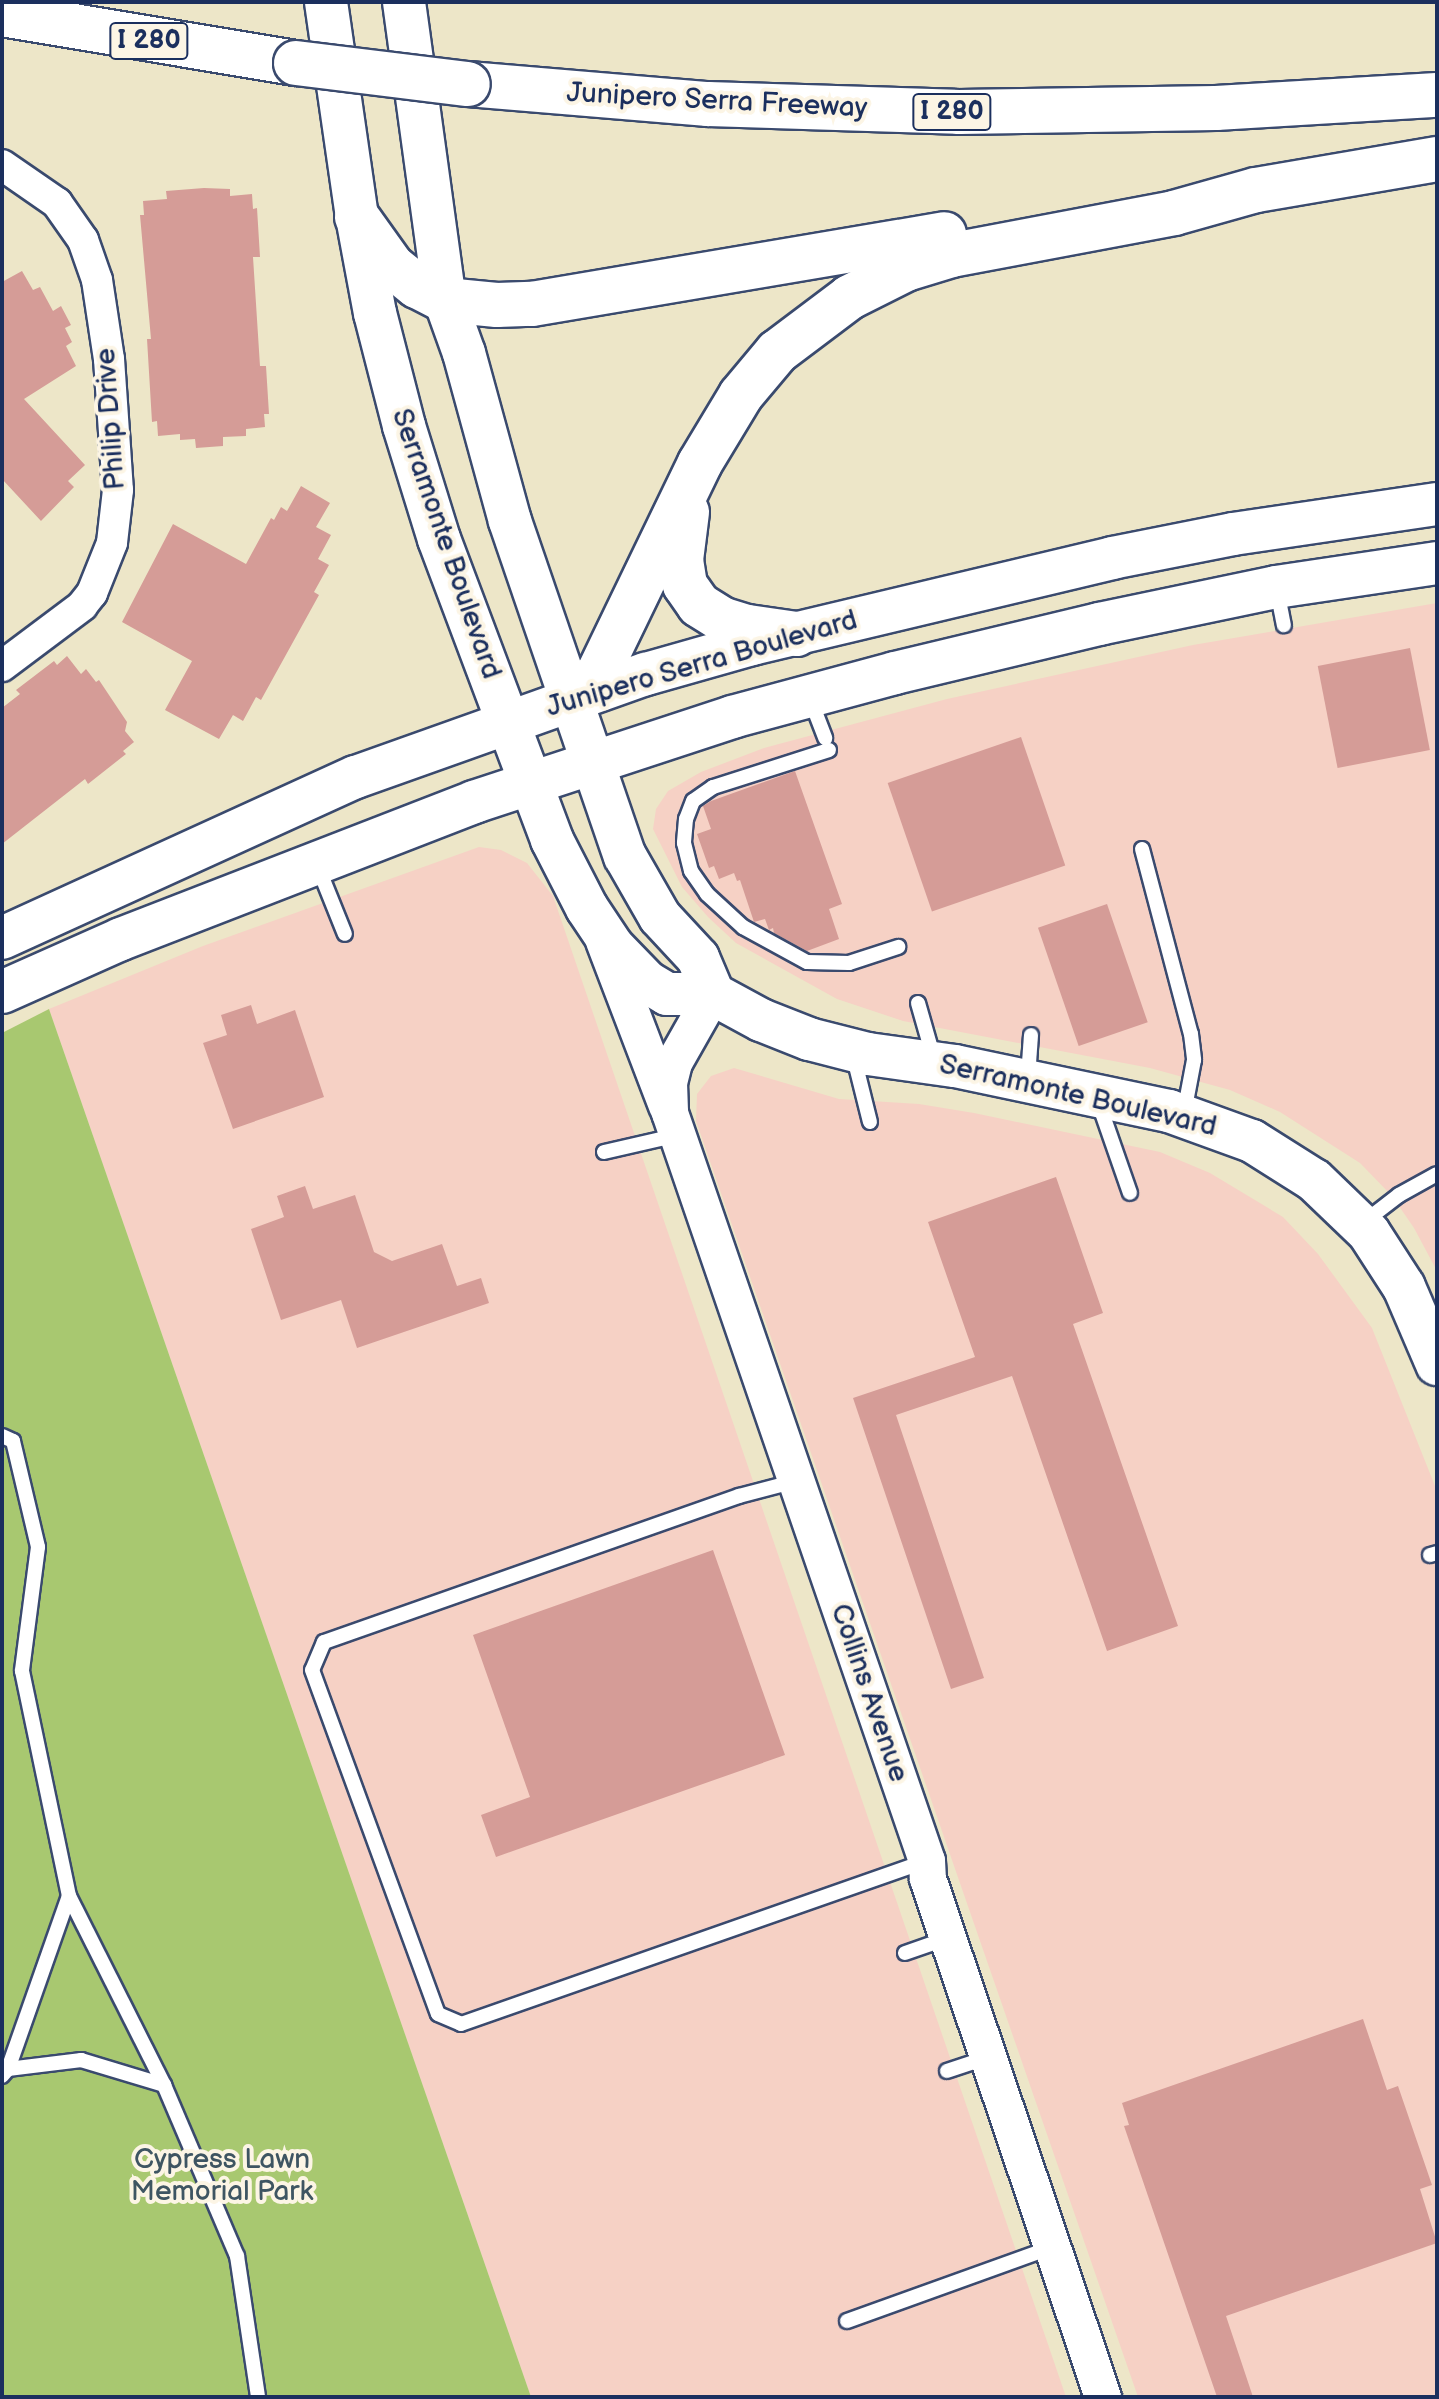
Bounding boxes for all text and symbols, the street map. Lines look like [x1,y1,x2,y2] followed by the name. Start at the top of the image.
[109,19,189,63] road number: I 280
[566,76,868,126] street label: Junipero Serra Freeway
[912,90,992,134] road number: I 280
[89,347,133,491] street label: Philip Drive
[384,405,508,683] street label: Serramonte Boulevard
[542,603,862,725] street label: Junipero Serra Boulevard
[936,1048,1220,1144] street label: Serramonte Boulevard
[823,1600,915,1786] street label: Collins Avenue
[131,2143,313,2209] park label: Cypress Lawn Memorial Park

